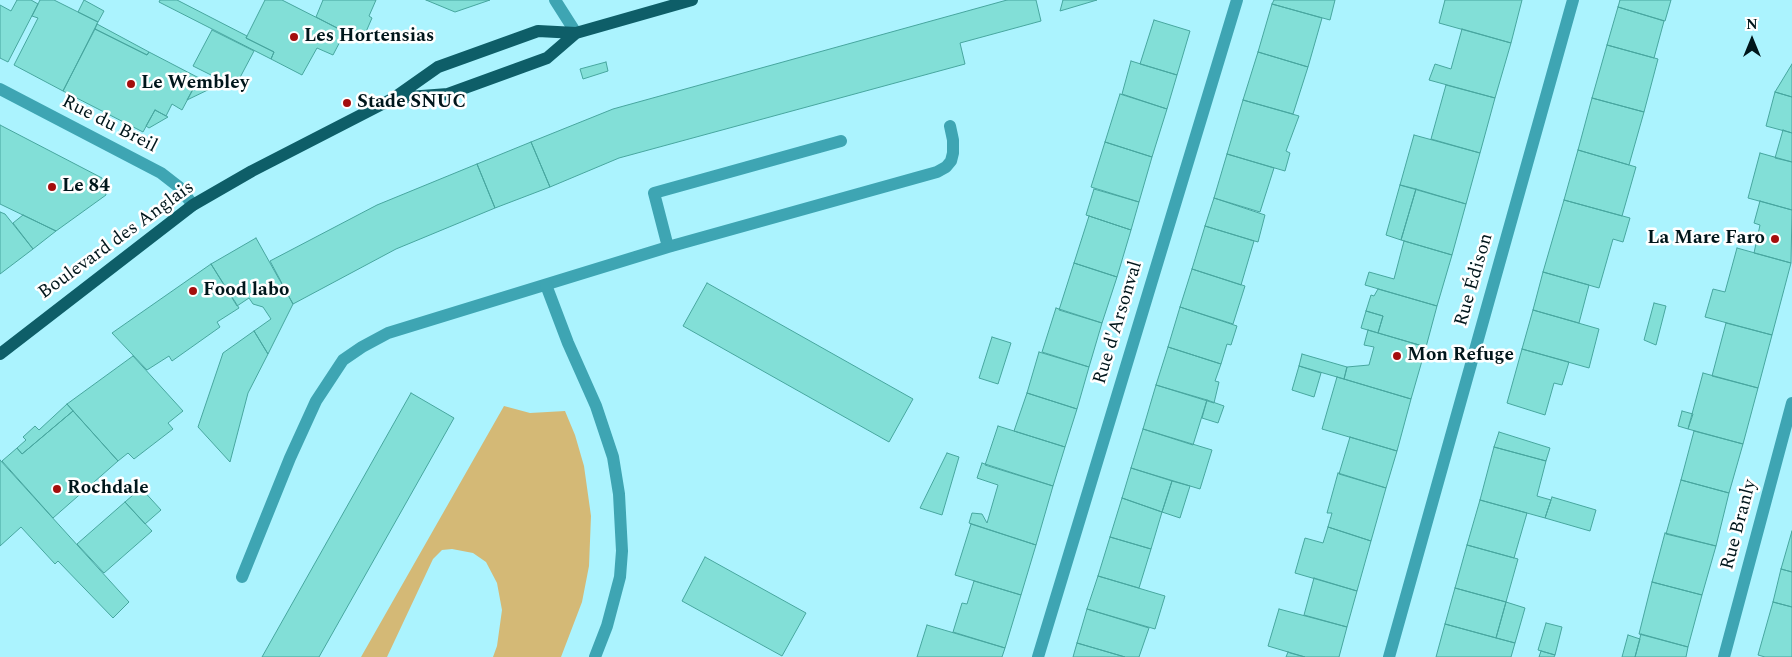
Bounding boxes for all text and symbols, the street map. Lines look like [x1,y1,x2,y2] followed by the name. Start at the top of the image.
[1746,14,1758,35] text: N
[1727,15,1777,65] north arrow
[304,26,434,48] place label: Les Hortensias
[288,31,300,43] marker: Les Hortensias
[141,73,249,95] place label: Le Wembley
[125,78,137,90] marker: Le Wembley
[58,91,160,159] street label: Rue du Breil
[357,92,466,114] place label: Stade SNUC
[341,97,353,109] marker: Stade SNUC
[62,176,110,198] place label: Le 84
[35,177,199,305] street label: Boulevard des Anglais
[46,181,58,193] marker: Le 84
[1647,228,1765,250] place label: La Mare Faro
[1451,231,1499,329] street label: Rue Édison
[1769,233,1781,245] marker: La Mare Faro
[1089,259,1149,387] street label: Rue d'Arsonval
[203,280,289,302] place label: Food labo
[187,285,199,297] marker: Food labo
[1407,345,1514,367] place label: Mon Refuge
[1391,350,1403,362] marker: Mon Refuge
[1717,477,1763,573] street label: Rue Branly
[67,478,149,500] place label: Rochdale
[51,483,63,495] marker: Rochdale

